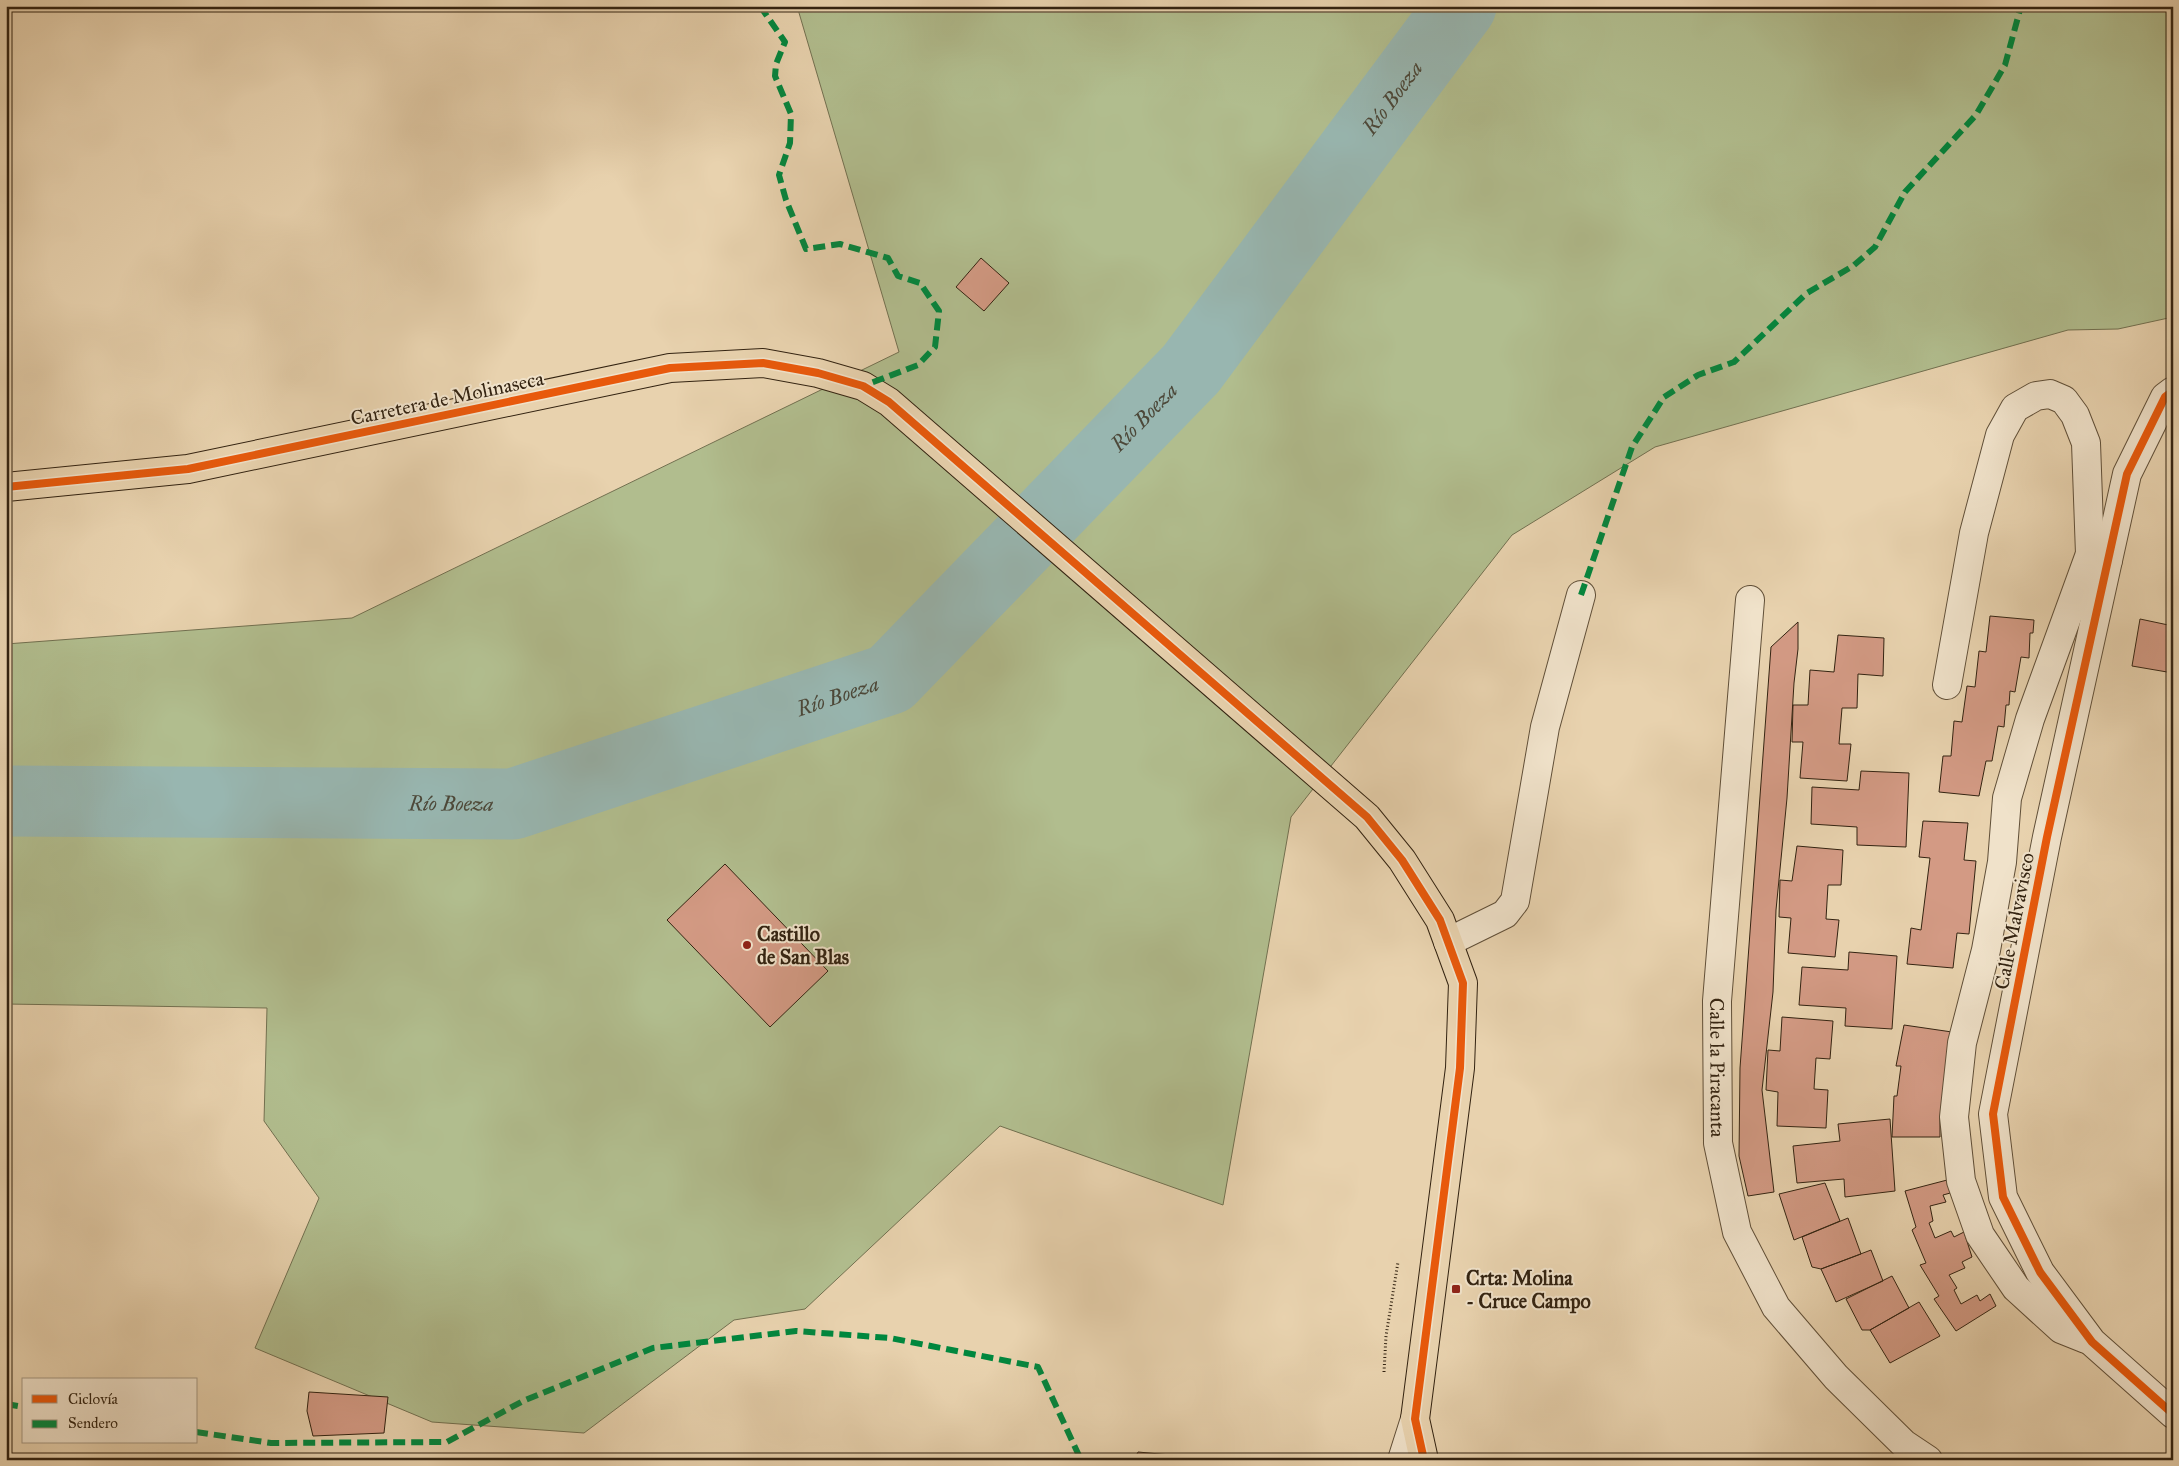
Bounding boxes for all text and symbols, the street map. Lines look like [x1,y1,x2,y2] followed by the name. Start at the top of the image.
[1356,56,1428,141] water label: Río Boeza
[348,366,546,430] street label: Carretera de Molinaseca
[1104,378,1183,458] water label: Río Boeza
[792,671,882,722] water label: Río Boeza
[407,790,494,817] water label: Río Boeza
[1989,851,2039,991] street label: Calle Malvavisco
[757,922,850,969] place label: Castillo de San Blas
[741,939,753,951] marker: Castillo de San Blas
[1705,998,1730,1138] street label: Calle la Piracanta
[1466,1266,1591,1314] place label: Crta: Molina - Cruce Campo
[1450,1283,1462,1295] marker: Crta: Molina - Cruce Campo
[22,1378,198,1444] legend
[68,1390,119,1408] text: Ciclovía
[68,1414,118,1432] text: Sendero

